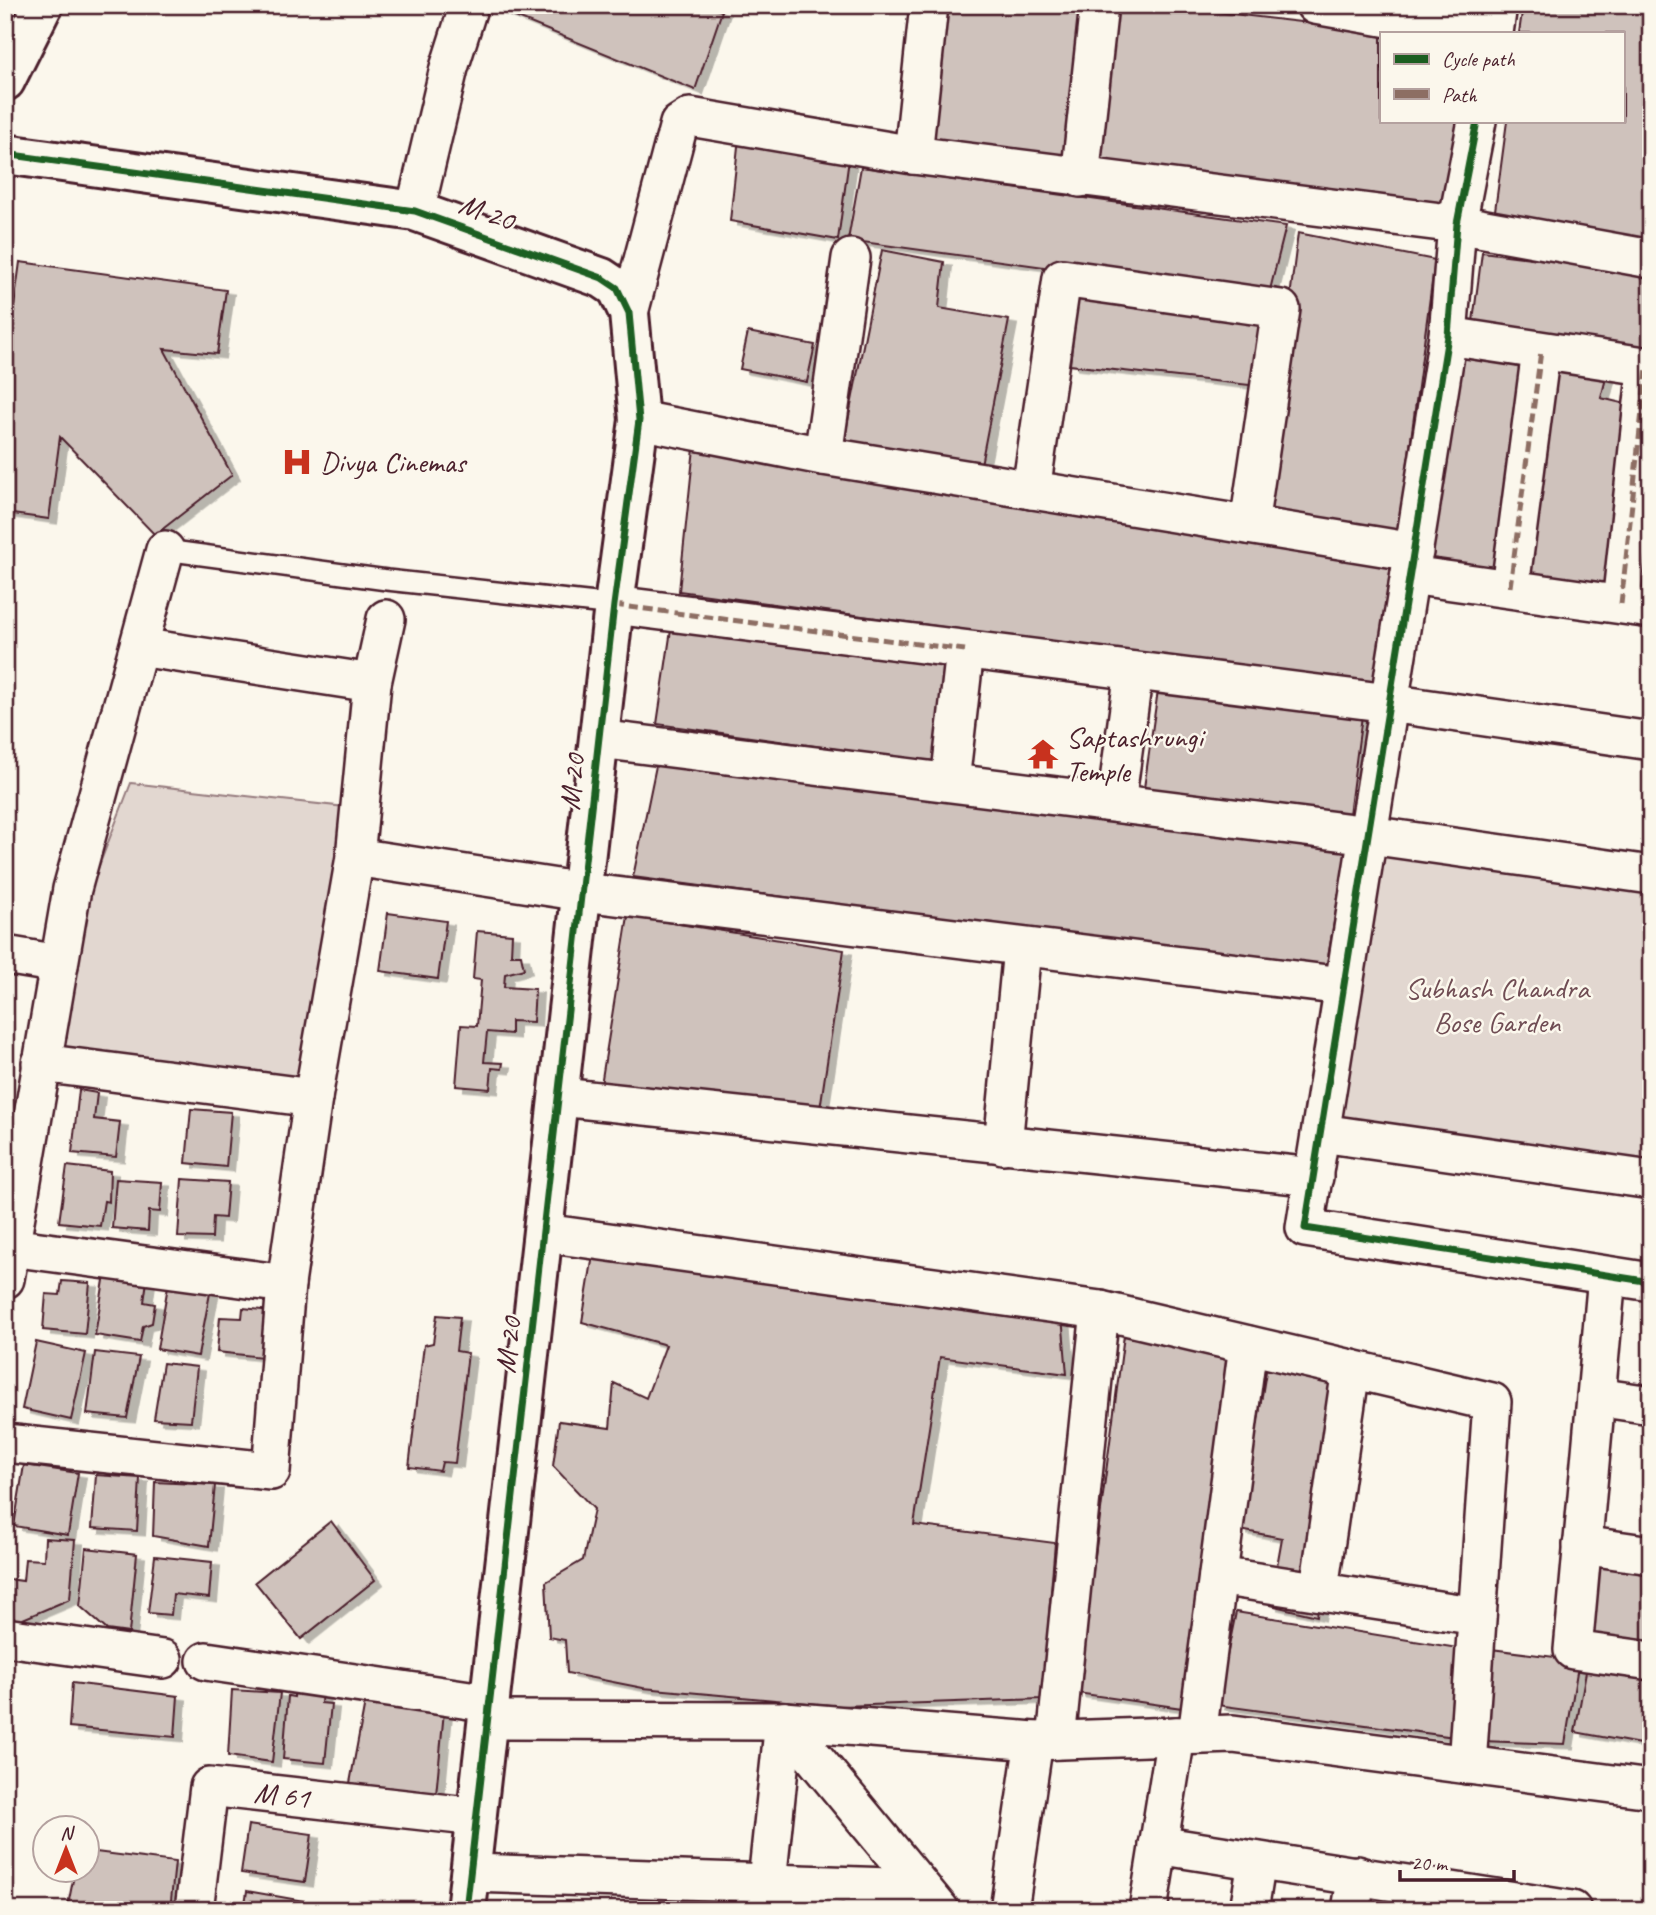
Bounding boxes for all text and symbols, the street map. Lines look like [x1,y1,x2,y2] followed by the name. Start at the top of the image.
[1380,32,1624,122] legend
[1442,46,1515,72] text: Cycle path
[1442,82,1478,108] text: Path
[454,185,522,240] street label: M 20
[320,443,468,481] place label: Divya Cinemas
[280,445,314,479] hospital icon: Divya Cinemas
[1066,718,1206,790] place label: Saptashrungi Temple
[1026,737,1060,771] temple icon: Saptashrungi Temple
[550,750,594,812] street label: M 20
[1405,969,1591,1041] park label: Subhash Chandra Bose Garden
[486,1312,531,1375] street label: M 20
[252,1773,313,1817] street label: M 61
[32,1814,102,1884] north arrow
[60,1821,75,1845] text: N
[1400,1838,1514,1882] scale bar
[1411,1850,1449,1876] text: 20 m

